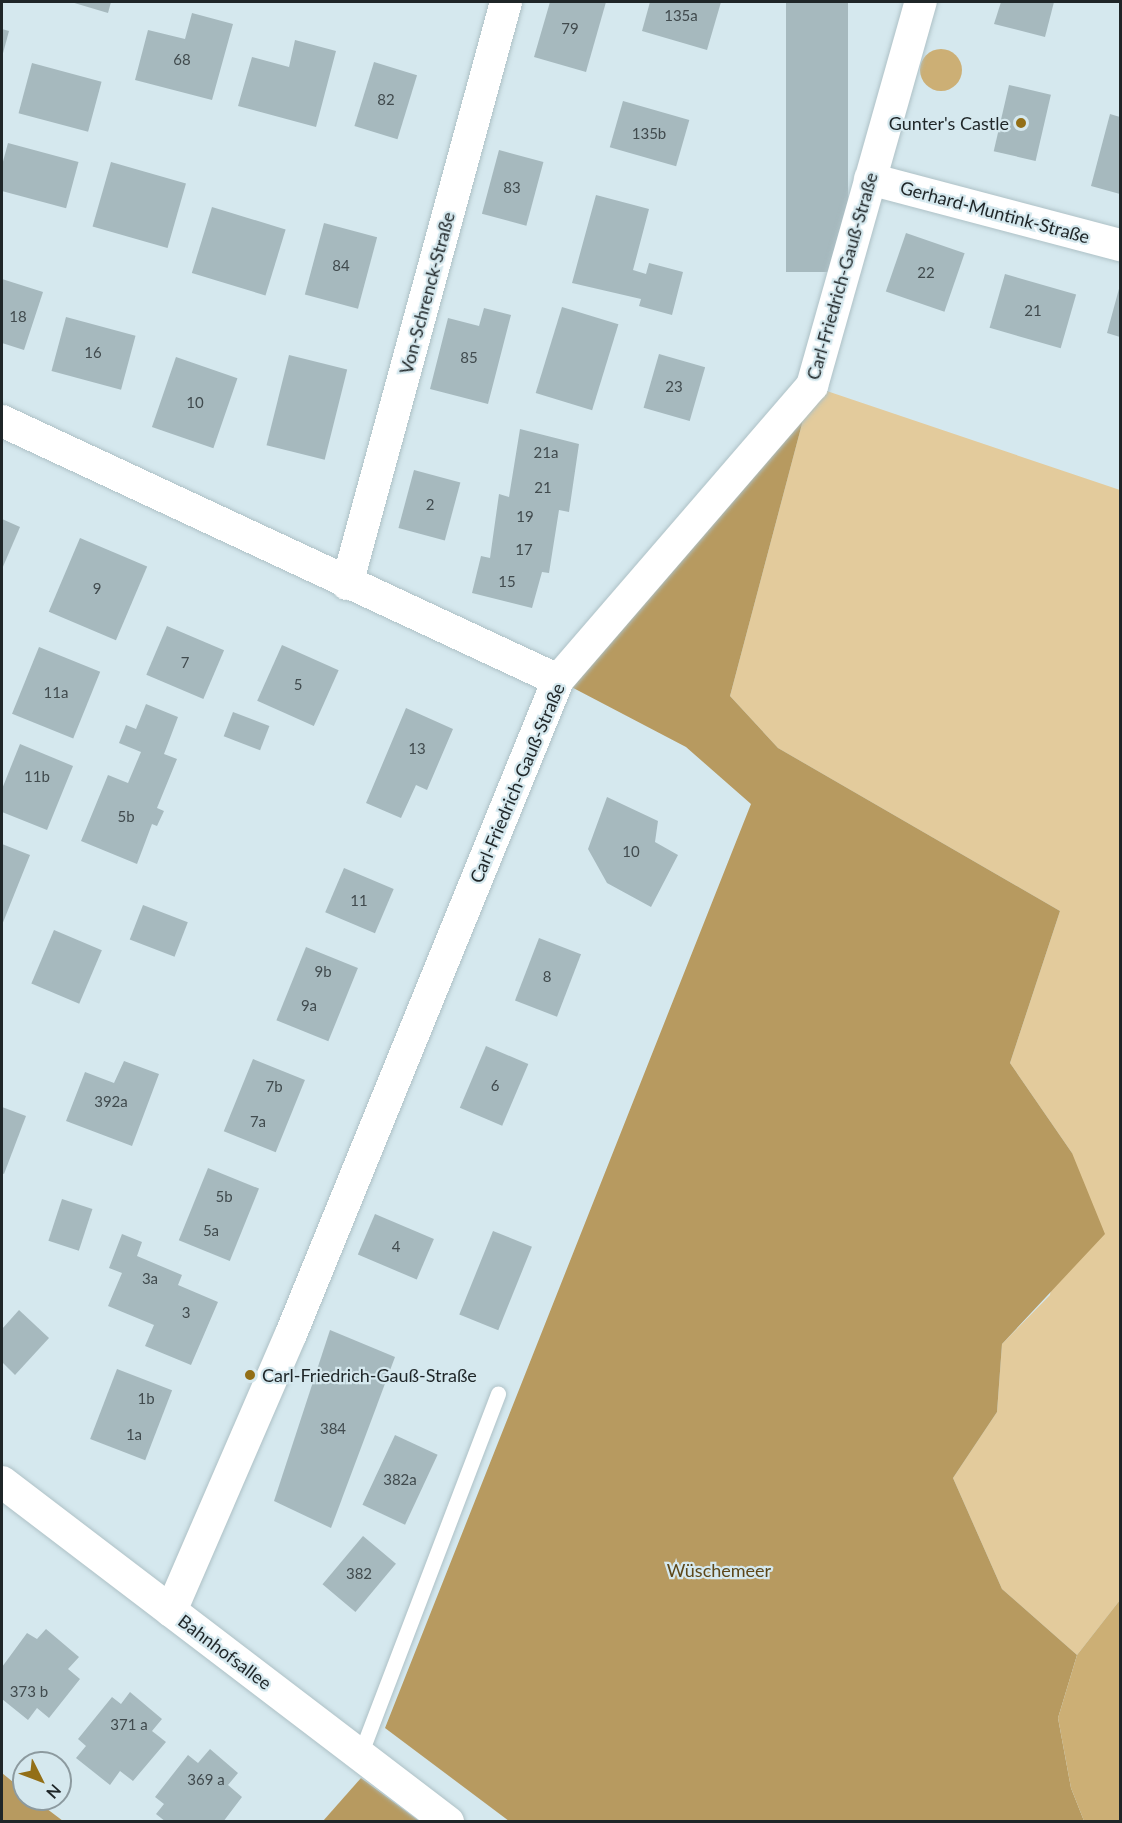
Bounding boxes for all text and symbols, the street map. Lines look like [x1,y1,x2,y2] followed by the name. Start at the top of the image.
[664,7,698,25] house number: 135a
[561,20,579,38] house number: 79
[173,51,191,69] house number: 68
[377,91,395,109] house number: 82
[889,112,1009,134] place label: Gunter's Castle
[1014,116,1028,130] marker: Gunter's Castle
[632,125,666,143] house number: 135b
[802,170,882,382] street label: Carl-Friedrich-Gauß-Straße
[898,176,1092,248] street label: Gerhard-Muntink-Straße
[503,179,521,197] house number: 83
[395,210,459,376] street label: Von-Schrenck-Straße
[332,257,350,275] house number: 84
[917,264,935,282] house number: 22
[1024,302,1042,320] house number: 21
[9,308,27,326] house number: 18
[84,344,102,362] house number: 16
[460,349,478,367] house number: 85
[665,378,683,396] house number: 23
[186,394,204,412] house number: 10
[534,444,558,462] house number: 21a
[534,479,552,497] house number: 21
[426,496,434,514] house number: 2
[516,508,534,526] house number: 19
[515,541,533,559] house number: 17
[498,573,516,591] house number: 15
[93,580,101,598] house number: 9
[181,654,189,672] house number: 7
[294,676,302,694] house number: 5
[465,680,569,886] street label: Carl-Friedrich-Gauß-Straße
[44,684,68,702] house number: 11a
[408,740,426,758] house number: 13
[24,768,50,786] house number: 11b
[117,808,135,826] house number: 5b
[622,843,640,861] house number: 10
[350,892,368,910] house number: 11
[314,963,332,981] house number: 9b
[543,968,551,986] house number: 8
[301,997,317,1015] house number: 9a
[491,1077,499,1095] house number: 6
[265,1078,283,1096] house number: 7b
[94,1093,128,1111] house number: 392a
[250,1113,266,1131] house number: 7a
[215,1188,233,1206] house number: 5b
[203,1222,219,1240] house number: 5a
[392,1238,400,1256] house number: 4
[142,1270,158,1288] house number: 3a
[182,1304,190,1322] house number: 3
[262,1364,477,1386] place label: Carl-Friedrich-Gauß-Straße
[243,1368,257,1382] marker: Carl-Friedrich-Gauß-Straße
[137,1390,155,1408] house number: 1b
[320,1420,346,1438] house number: 384
[126,1426,142,1444] house number: 1a
[383,1471,417,1489] house number: 382a
[667,1559,771,1581] park label: Wüschemeer
[346,1565,372,1583] house number: 382
[174,1610,276,1694] street label: Bahnhofsallee
[10,1683,48,1701] house number: 373 b
[110,1716,148,1734] house number: 371 a
[12,1751,72,1811] north arrow
[187,1771,225,1789] house number: 369 a
[43,1781,65,1803] text: N

